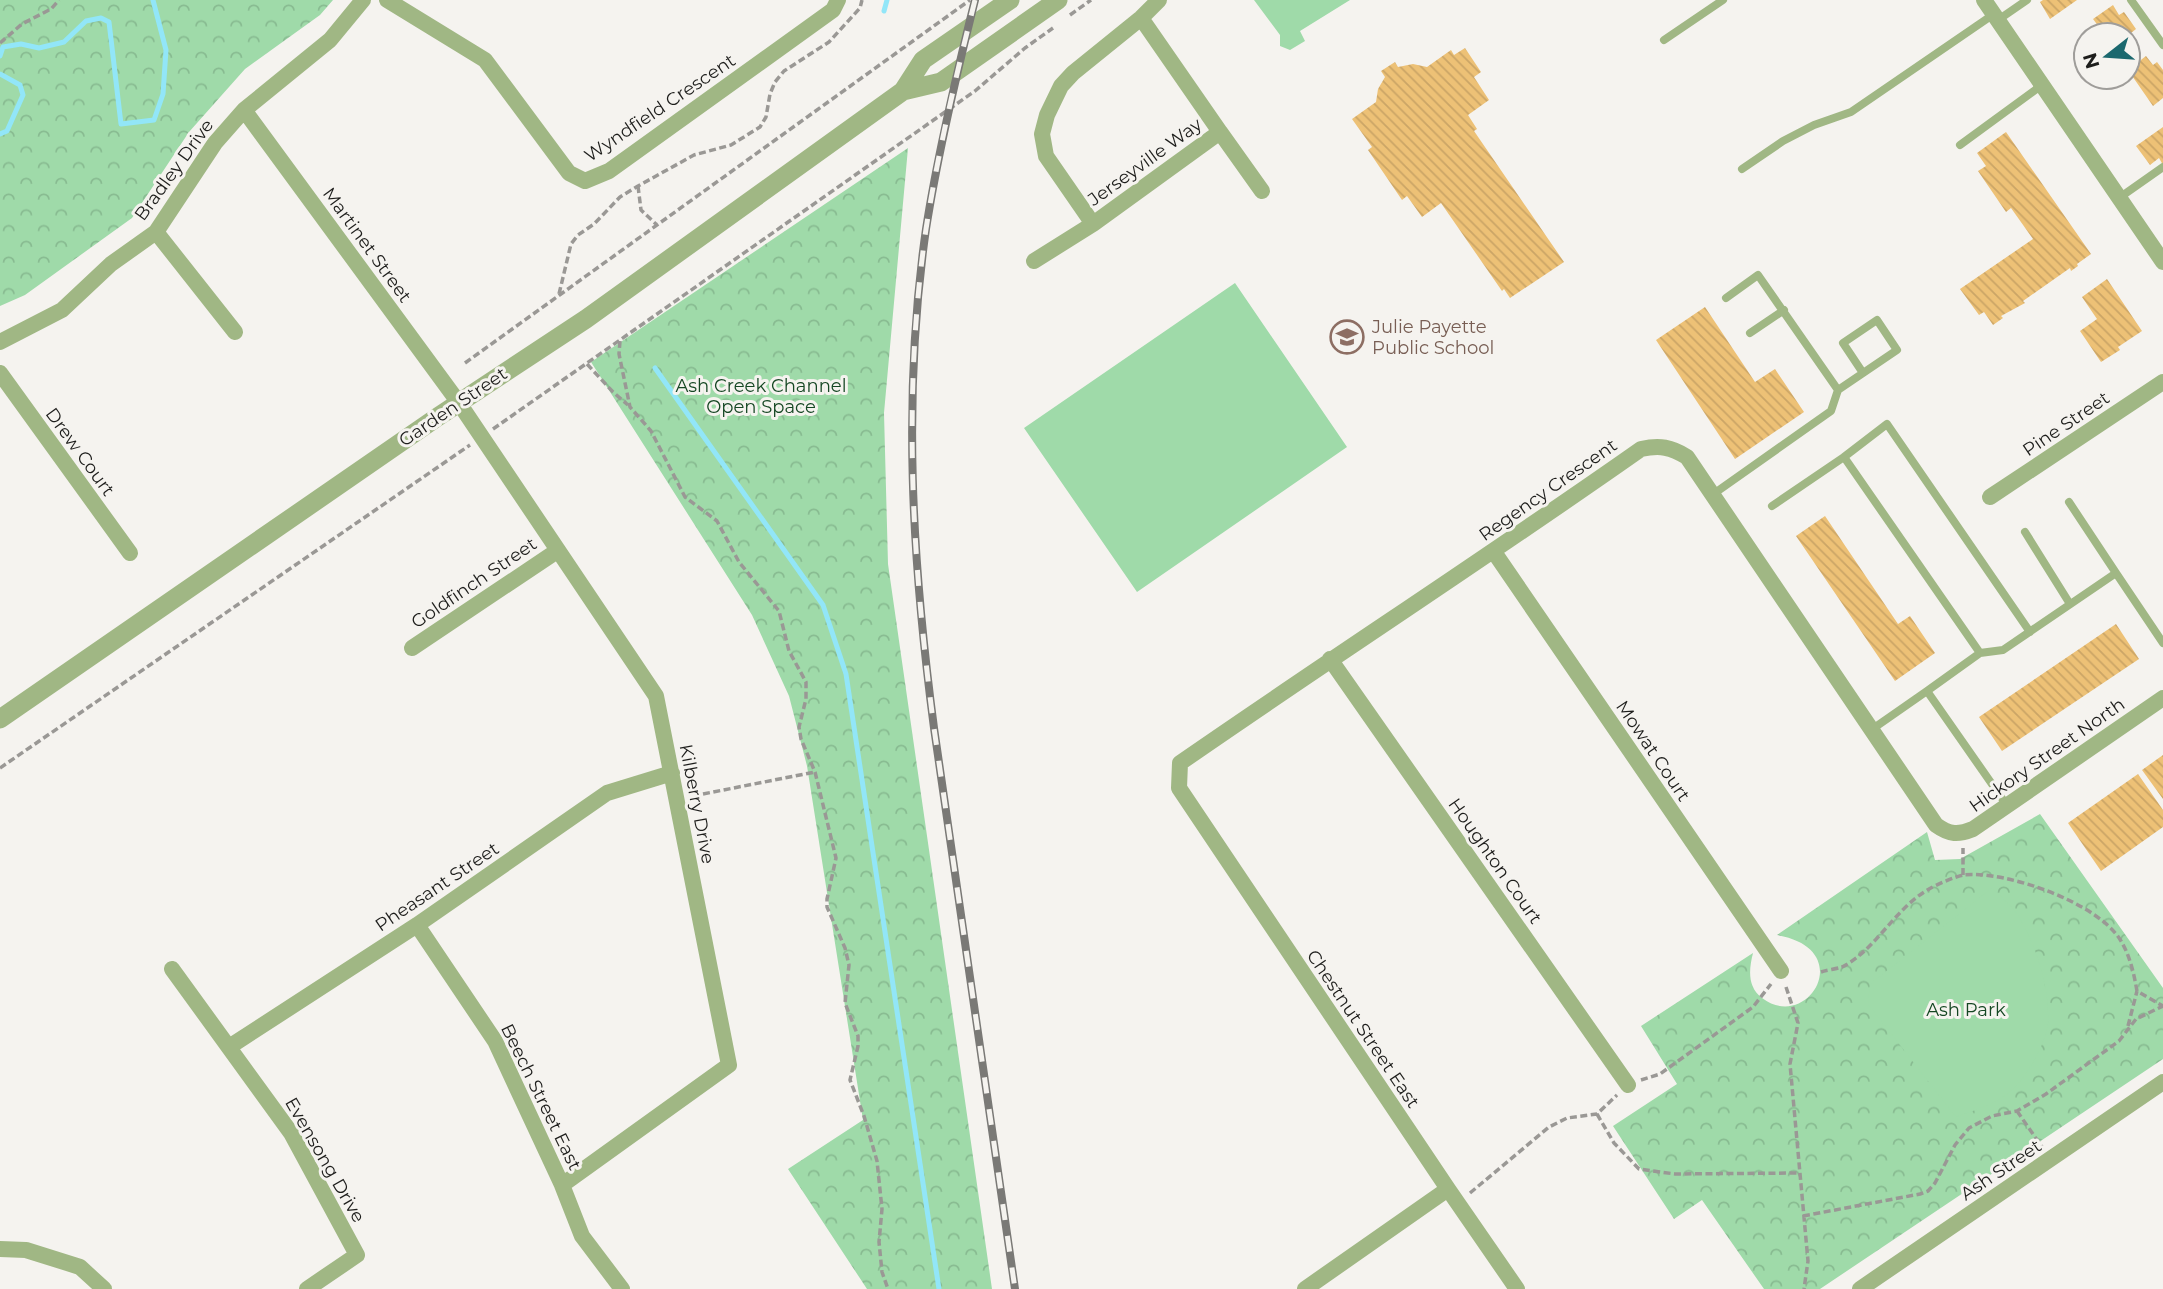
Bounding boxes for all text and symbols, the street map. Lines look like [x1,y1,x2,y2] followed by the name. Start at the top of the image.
[2072,21,2142,91] north arrow
[580,49,740,167] street label: Wyndfield Crescent
[2078,50,2104,72] text: N
[1083,113,1206,211] street label: Jerseyville Way
[130,115,218,225] street label: Bradley Drive
[318,183,416,307] street label: Martinet Street
[1371,316,1494,359] place label: Julie Payette Public School
[1328,318,1366,356] school or university icon: Julie Payette Public School
[395,363,511,451] street label: Garden Street
[675,375,847,418] park label: Ash Creek Channel Open Space
[2018,387,2114,461] street label: Pine Street
[41,404,119,500] street label: Drew Court
[1475,434,1621,546] street label: Regency Crescent
[407,533,541,633] street label: Goldfinch Street
[1965,693,2129,817] street label: Hickory Street North
[1611,696,1695,806] street label: Mowat Court
[675,742,719,866] street label: Kilberry Drive
[1443,794,1547,928] street label: Houghton Court
[371,838,503,936] street label: Pheasant Street
[1302,946,1424,1112] street label: Chestnut Street East
[1926,999,2006,1021] park label: Ash Park
[496,1020,586,1174] street label: Beech Street East
[280,1094,370,1227] street label: Evensong Drive
[1956,1135,2046,1205] street label: Ash Street

